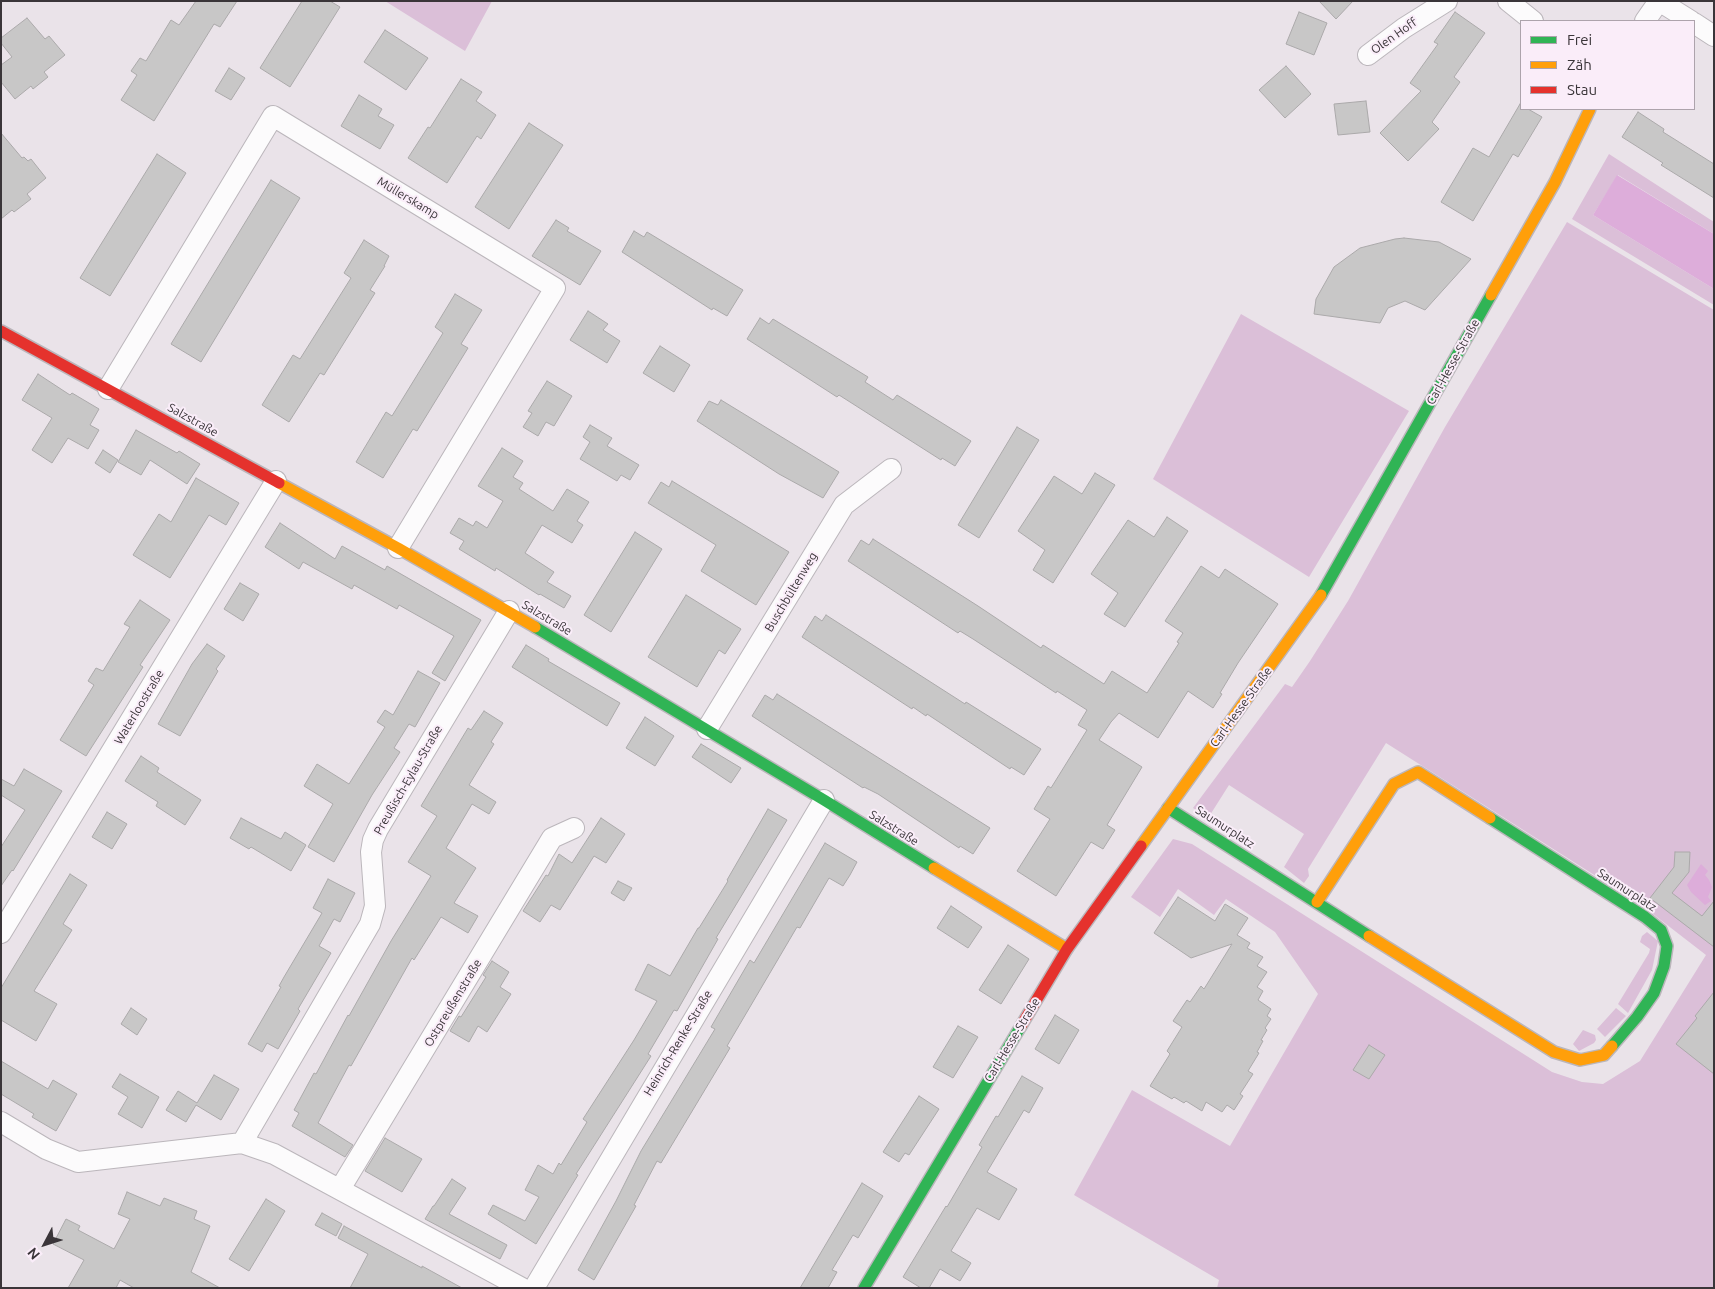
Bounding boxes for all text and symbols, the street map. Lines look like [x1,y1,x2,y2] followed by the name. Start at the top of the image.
[1368,15,1420,57] street label: Olen Hoff
[1520,20,1695,110] legend
[1567,31,1592,48] text: Frei
[1567,56,1592,73] text: Zäh
[1567,81,1597,98] text: Stau
[374,174,442,222] street label: Müllerskamp
[1423,317,1483,407] street label: Carl-Hesse-Straße
[165,400,221,440] street label: Salzstraße
[762,550,820,634] street label: Buschbültenweg
[519,597,575,639] street label: Salzstraße
[1207,664,1275,750] street label: Carl-Hesse-Straße
[111,667,167,747] street label: Waterloostraße
[371,723,445,837] street label: Preußisch-Eylau-Straße
[1193,803,1257,851] street label: Saumurplatz
[867,807,921,849] street label: Salzstraße
[1595,866,1659,914] street label: Saumurplatz
[421,957,485,1049] street label: Ostpreußenstraße
[641,988,715,1098] street label: Heinrich-Renke-Straße
[981,995,1043,1085] street label: Carl-Hesse-Straße
[20,1219,70,1269] north arrow
[24,1245,43,1263] text: N

